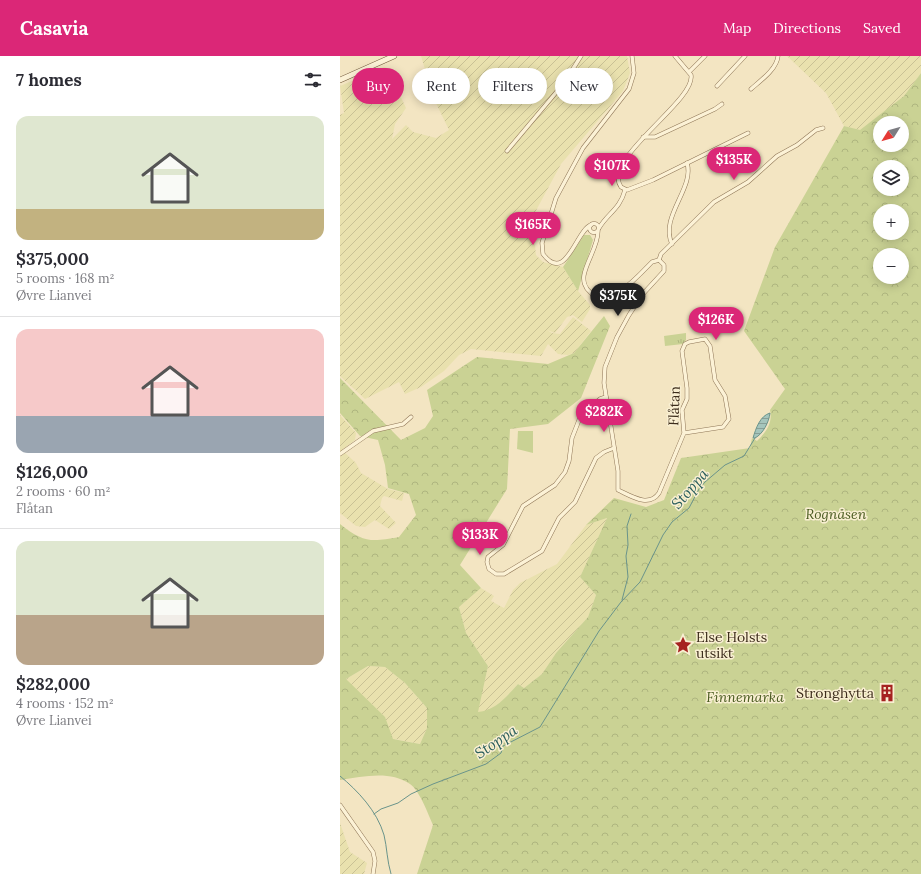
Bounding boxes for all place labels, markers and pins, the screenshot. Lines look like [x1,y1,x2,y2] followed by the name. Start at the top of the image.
[706,147,762,181] pin: $135K
[584,153,640,187] pin: $107K
[505,212,561,246] pin: $165K
[590,283,646,317] pin: $375K
[688,307,744,341] pin: $126K
[576,399,632,433] pin: $282K
[452,522,508,556] pin: $133K
[696,628,767,662] place label: Else Holsts utsikt
[673,635,693,655] place icon: Else Holsts utsikt
[877,683,897,703] building icon: Stronghytta
[796,684,874,702] place label: Stronghytta

